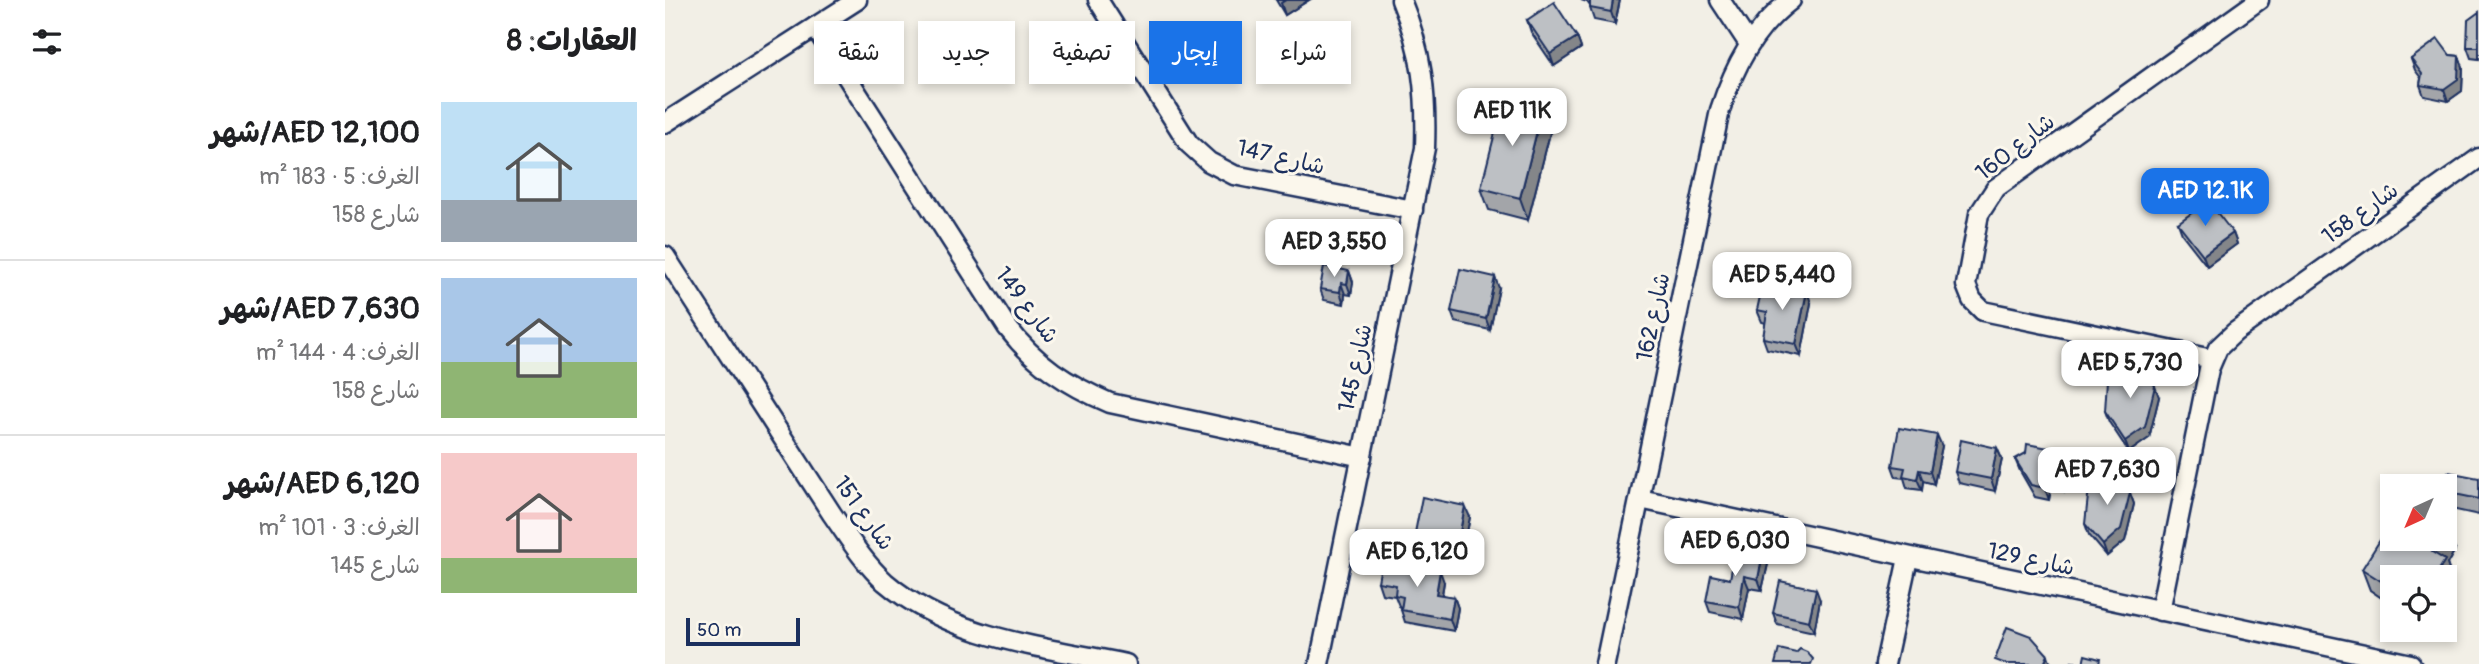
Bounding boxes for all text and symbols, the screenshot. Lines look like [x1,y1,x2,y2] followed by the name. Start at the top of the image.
[814,21,904,84] chip: شقة
[918,21,1015,84] chip: جديد
[1029,21,1135,84] chip: تصفية
[1149,21,1242,84] chip: إيجار
[1256,21,1351,84] chip: شراء
[507,22,637,59] text: العقارات: 8
[28,23,66,61] icon: filters
[1447,88,1577,148] pin: AED 11K
[1473,96,1551,125] text: AED 11K
[1969,107,2061,188] street label: شارع 160
[210,114,420,151] text: AED 12,100/شهر
[497,130,581,214] icon: home
[1234,133,1328,182] street label: شارع 147
[259,162,420,191] text: الغرف: 5 · 183 m²
[2125,168,2285,228] pin: AED 12.1K
[2316,175,2405,251] street label: شارع 158
[2157,176,2253,205] text: AED 12.1K
[332,200,420,229] text: شارع 158
[1254,219,1414,279] pin: AED 3,550
[1281,227,1387,256] text: AED 3,550
[1702,252,1862,312] pin: AED 5,440
[1729,260,1836,289] text: AED 5,440
[988,261,1065,350] street label: شارع 149
[1629,270,1678,364] street label: شارع 162
[221,290,420,327] text: AED 7,630/شهر
[497,306,581,390] icon: home
[1332,321,1379,415] street label: شارع 145
[256,338,420,367] text: الغرف: 4 · 144 m²
[2050,340,2210,400] pin: AED 5,730
[2077,348,2183,377] text: AED 5,730
[332,376,420,405] text: شارع 158
[2027,448,2187,507] pin: AED 7,630
[2054,455,2160,484] text: AED 7,630
[225,465,420,502] text: AED 6,120/شهر
[826,470,901,557] street label: شارع 151
[2380,474,2457,551] north arrow
[2380,474,2457,642] map controls
[497,481,581,565] icon: home
[259,513,420,542] text: الغرف: 3 · 101 m²
[1655,518,1815,578] pin: AED 6,030
[1680,526,1790,555] text: AED 6,030
[1337,530,1497,589] pin: AED 6,120
[1985,536,2077,583] street label: شارع 129
[1365,537,1469,566] text: AED 6,120
[330,551,420,580] text: شارع 145
[2380,565,2457,642] button: locate
[686,615,800,647] scale bar
[697,618,741,642] text: 50 m

